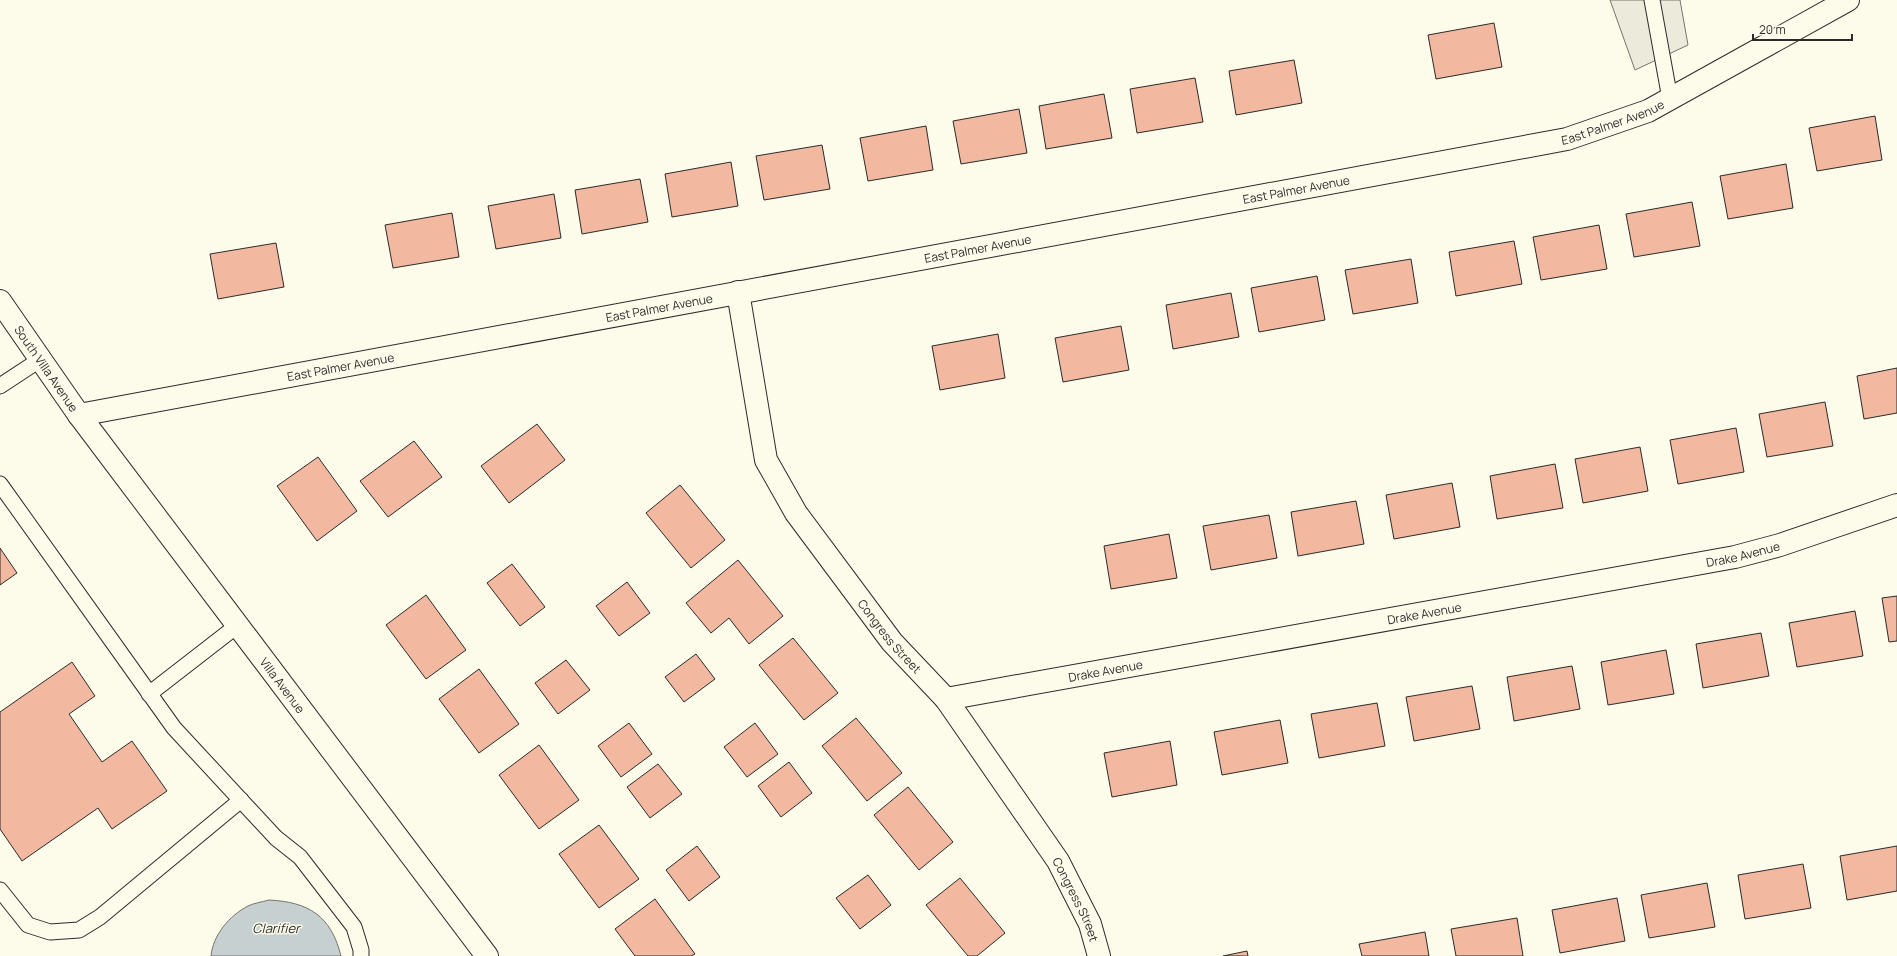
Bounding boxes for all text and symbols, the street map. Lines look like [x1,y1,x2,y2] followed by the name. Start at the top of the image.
[1753,16,1852,42] scale bar
[1759,21,1786,38] text: 20 m
[1560,95,1667,148] street label: East Palmer Avenue
[1241,171,1351,207] street label: East Palmer Avenue
[923,230,1033,267] street label: East Palmer Avenue
[604,289,714,326] street label: East Palmer Avenue
[11,322,83,415] street label: South Villa Avenue
[286,348,395,385] street label: East Palmer Avenue
[1705,537,1782,571] street label: Drake Avenue
[854,595,926,677] street label: Congress Street
[1386,598,1463,628] street label: Drake Avenue
[256,654,309,716] street label: Villa Avenue
[1067,655,1144,685] street label: Drake Avenue
[1049,854,1103,943] street label: Congress Street
[252,919,302,937] water label: Clarifier

